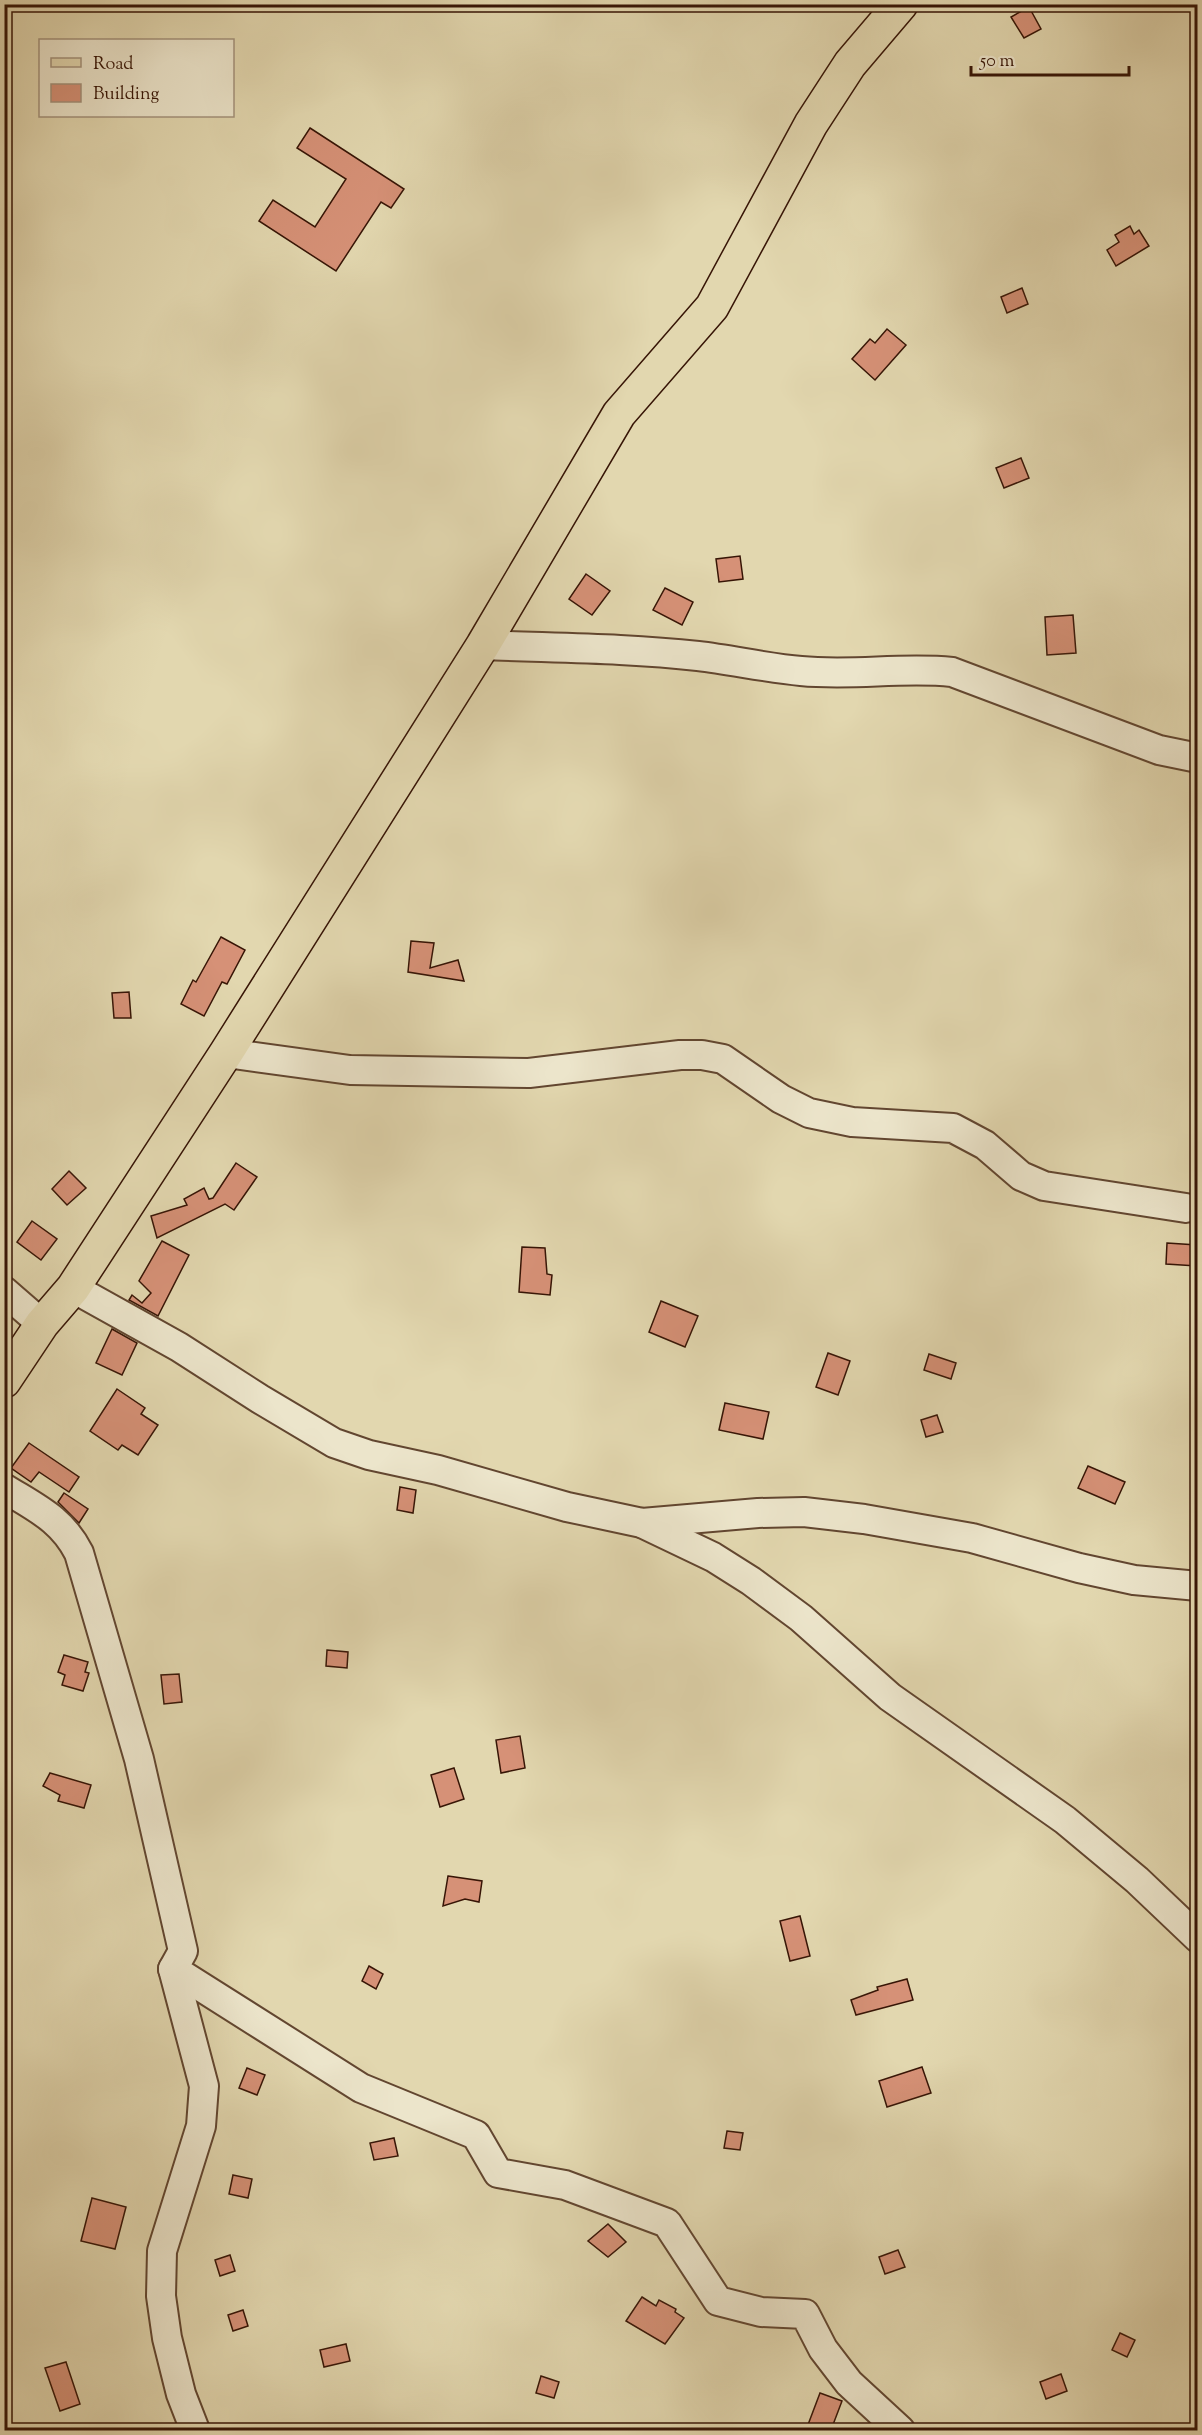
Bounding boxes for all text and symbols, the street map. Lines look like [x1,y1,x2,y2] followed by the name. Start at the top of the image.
[39,39,234,117] legend
[971,39,1128,77] scale bar
[979,49,1015,75] text: 50 m
[93,52,133,78] text: Road
[93,82,159,108] text: Building

